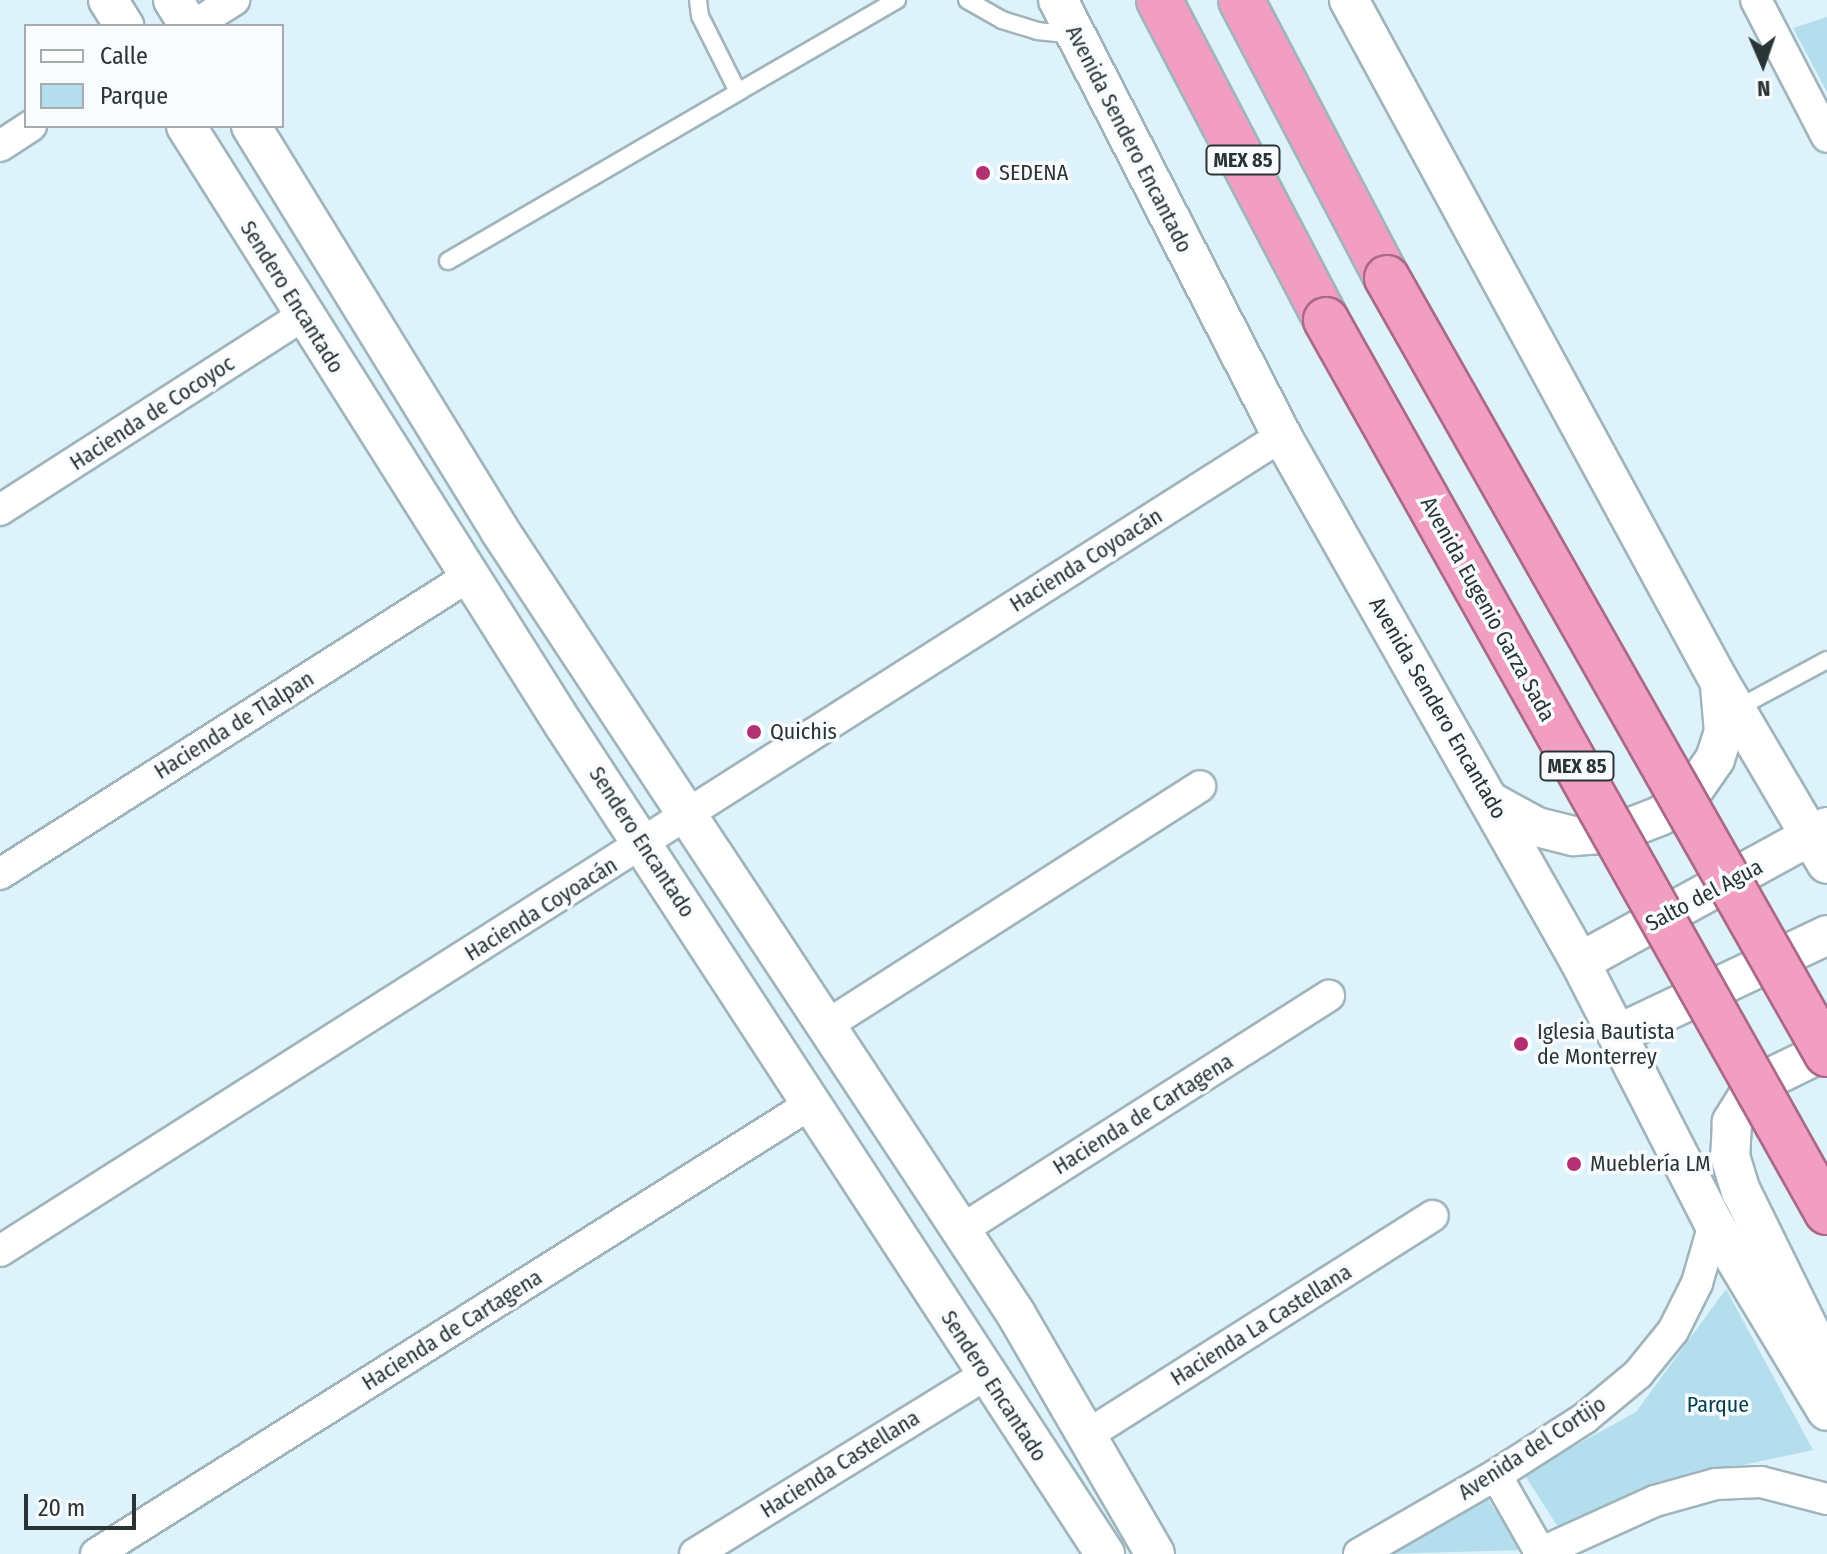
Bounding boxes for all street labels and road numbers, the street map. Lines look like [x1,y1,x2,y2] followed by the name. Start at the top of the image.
[1060,21,1198,257] street label: Avenida Sendero Encantado
[1205,144,1281,176] road number: MEX 85
[235,216,349,378] street label: Sendero Encantado
[65,350,239,476] street label: Hacienda de Cocoyoc
[1415,492,1561,726] street label: Avenida Eugenio Garza Sada
[1005,502,1167,618] street label: Hacienda Coyoacán
[1364,593,1512,823] street label: Avenida Sendero Encantado
[149,665,319,785] street label: Hacienda de Tlalpan
[1539,750,1615,782] road number: MEX 85
[583,762,701,922] street label: Sendero Encantado
[460,851,622,967] street label: Hacienda Coyoacán
[1641,853,1767,937] street label: Salto del Agua
[1048,1048,1238,1180] street label: Hacienda de Cartagena
[1166,1259,1356,1391] street label: Hacienda La Castellana
[357,1264,547,1396] street label: Hacienda de Cartagena
[935,1306,1053,1466] street label: Sendero Encantado
[1453,1390,1611,1506] street label: Avenida del Cortijo
[756,1404,924,1524] street label: Hacienda Castellana

